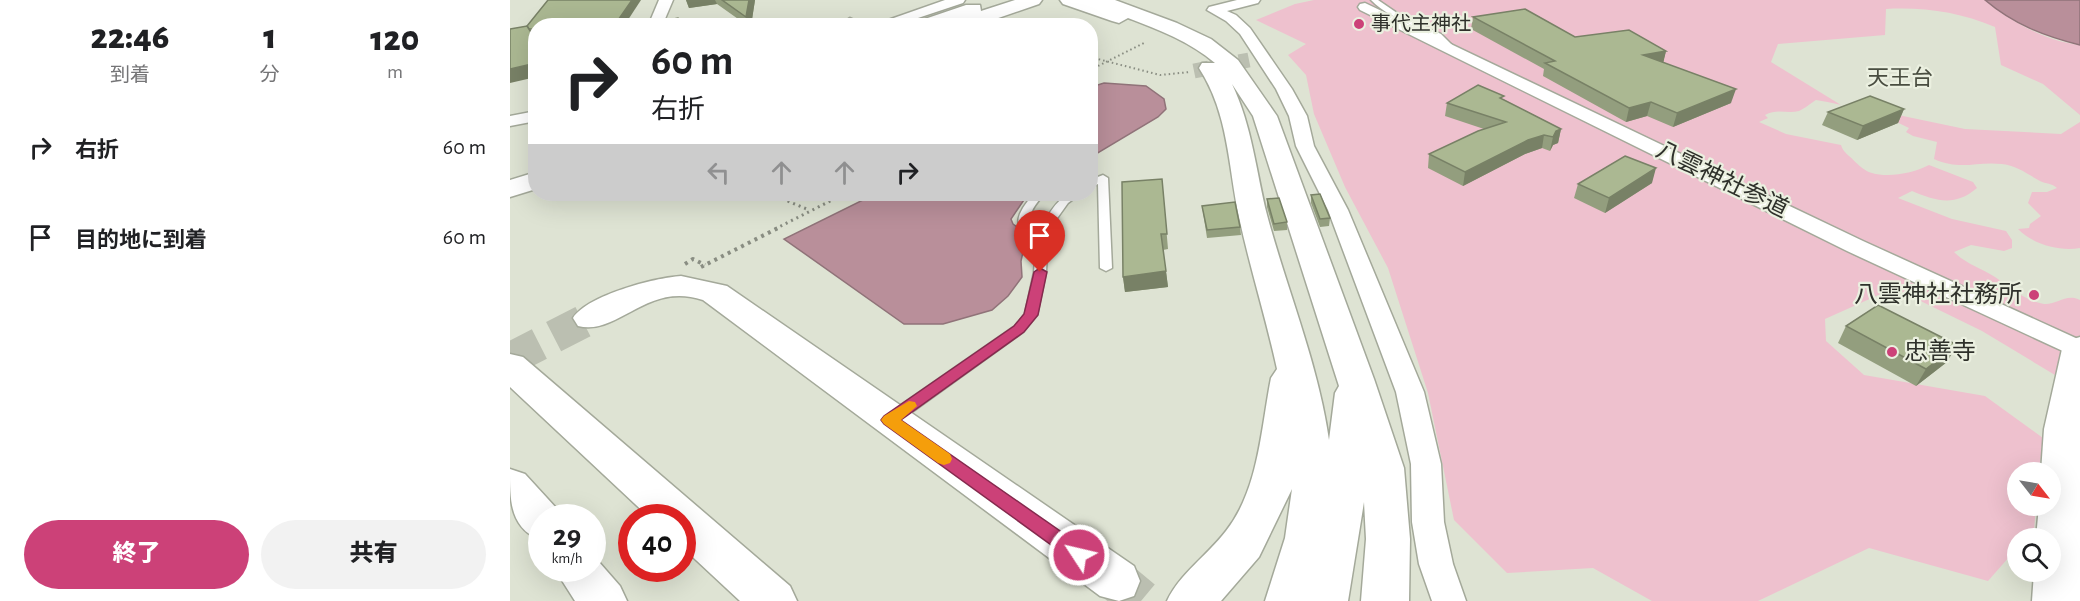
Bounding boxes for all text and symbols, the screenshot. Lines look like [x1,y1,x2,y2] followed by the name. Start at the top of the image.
[1371,13,1471,34] place label: 事代主神社
[1352,17,1366,31] marker: 事代主神社
[91,19,169,55] text: 22:46
[263,19,276,55] text: 1
[370,21,419,57] text: 120
[651,40,733,82] text: 60 m
[552,42,630,120] icon: right
[387,62,403,82] text: m
[110,65,150,85] text: 到着
[260,65,280,85] text: 分
[1867,66,1933,89] district label: 天王台
[651,96,705,123] text: 右折
[24,131,57,164] icon: right
[443,136,486,158] text: 60 m
[1652,136,1793,222] street label: 八雲神社参道
[75,139,119,161] text: 右折
[702,156,735,189] icon: left
[765,156,798,189] icon: ahead
[828,156,861,189] icon: ahead
[891,156,924,189] icon: right
[1014,210,1065,272] pin
[1023,219,1056,252] icon: arrive
[24,221,57,254] icon: arrive
[443,226,486,248] text: 60 m
[75,229,207,251] text: 目的地に到着
[1854,281,2022,307] place label: 八雲神社社務所
[2027,288,2041,302] marker: 八雲神社社務所
[1904,338,1976,364] place label: 忠善寺
[1885,345,1899,359] marker: 忠善寺
[2007,462,2061,516] north arrow
[2007,462,2061,582] map controls
[618,504,696,582] speed limit sign: 40
[24,520,249,589] button: 終了
[261,520,486,589] button: 共有
[553,521,581,551] text: 29
[1047,523,1111,587] position arrow
[2007,528,2061,582] button: search
[552,551,582,566] text: km/h

